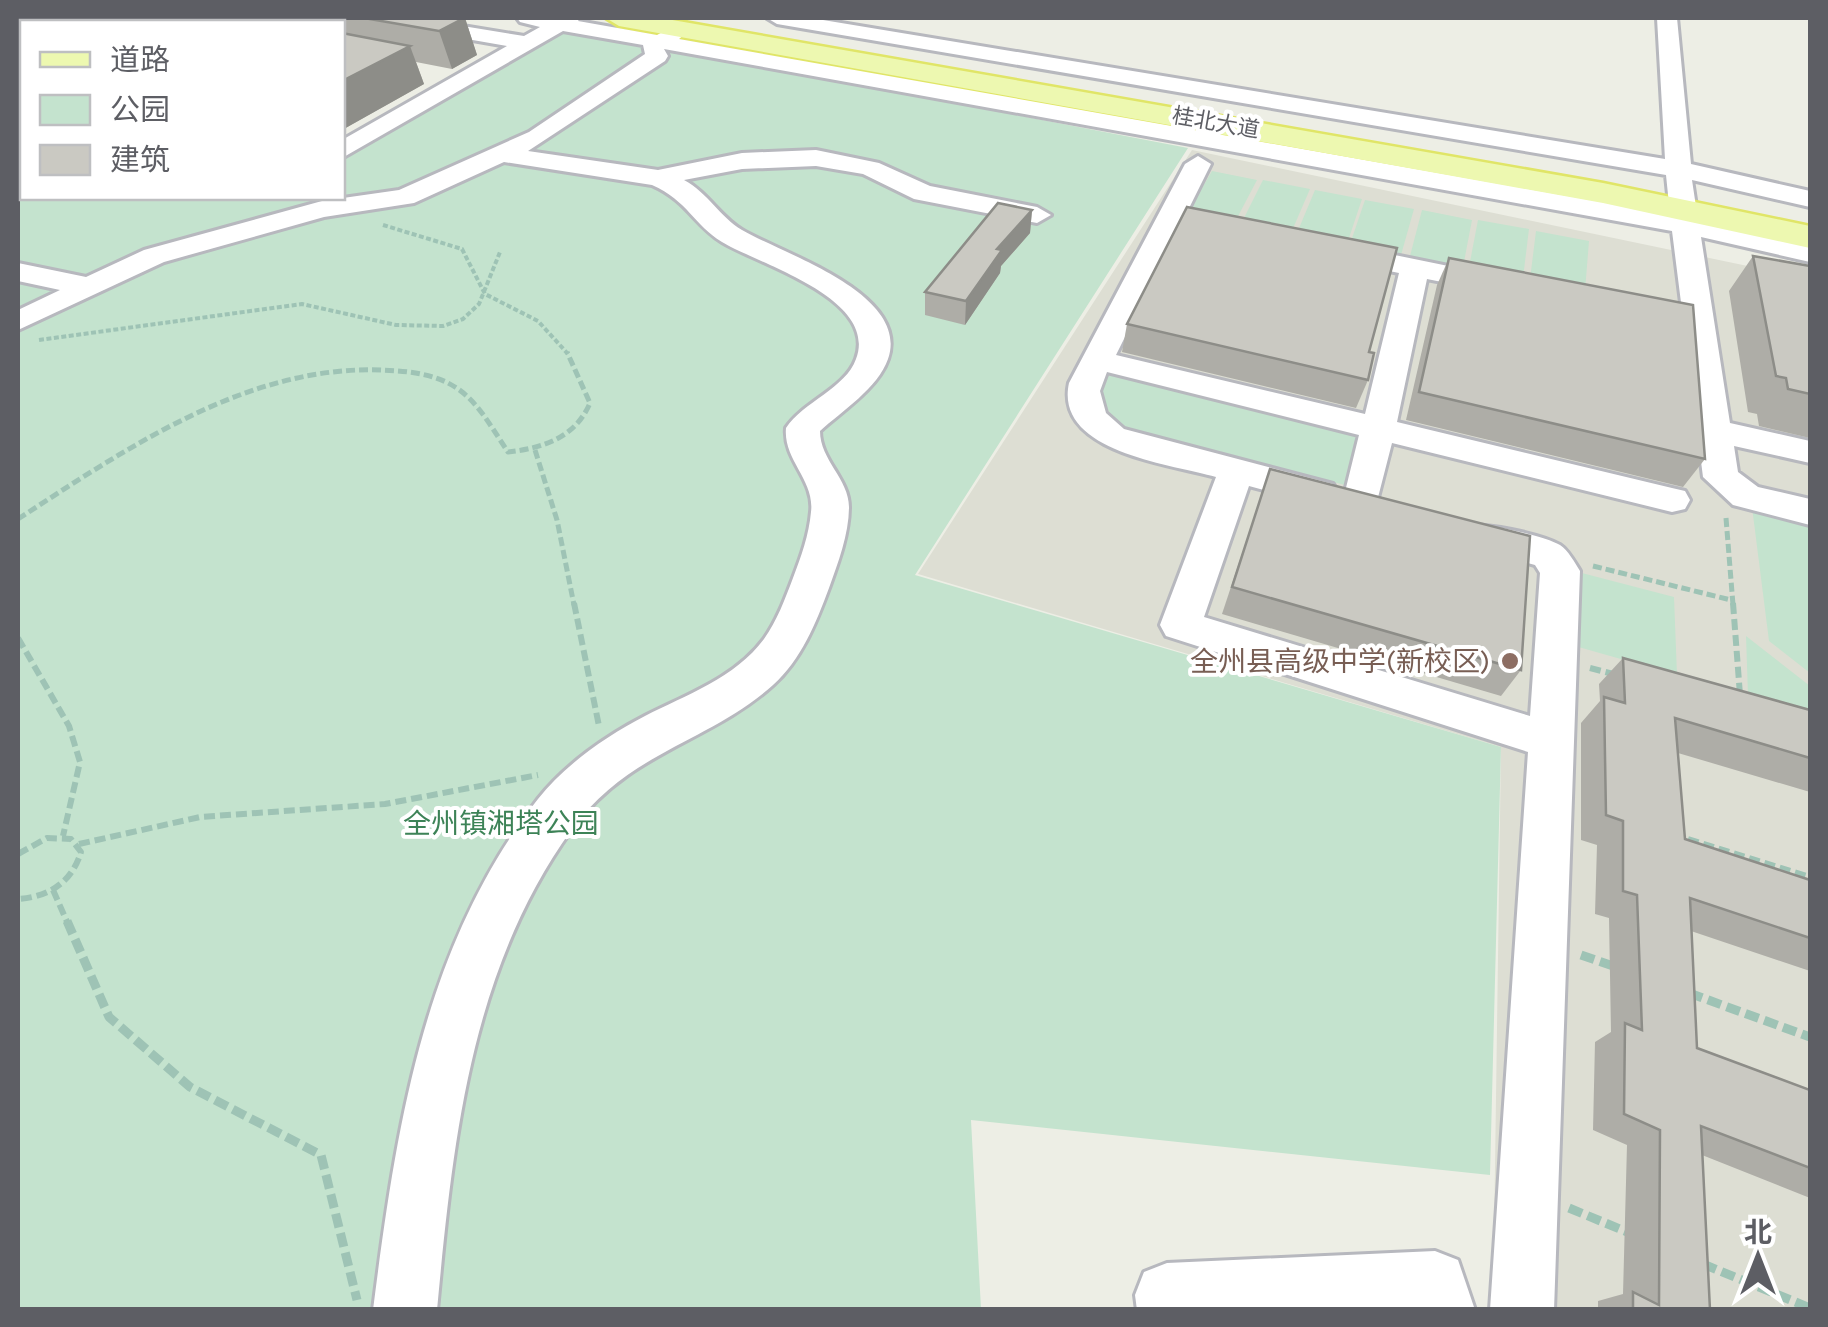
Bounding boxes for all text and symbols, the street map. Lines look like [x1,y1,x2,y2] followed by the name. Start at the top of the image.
[20,20,345,200] legend
[110,42,170,78] text: 道路
[110,92,170,128] text: 公园
[1170,103,1261,143] street label: 桂北大道
[110,142,170,178] text: 建筑
[1190,645,1490,678] place label: 全州县高级中学(新校区)
[1499,650,1521,672] marker: 全州县高级中学(新校区)
[403,807,599,840] park label: 全州镇湘塔公园
[1708,1207,1808,1307] north arrow
[1744,1216,1772,1249] text: 北

